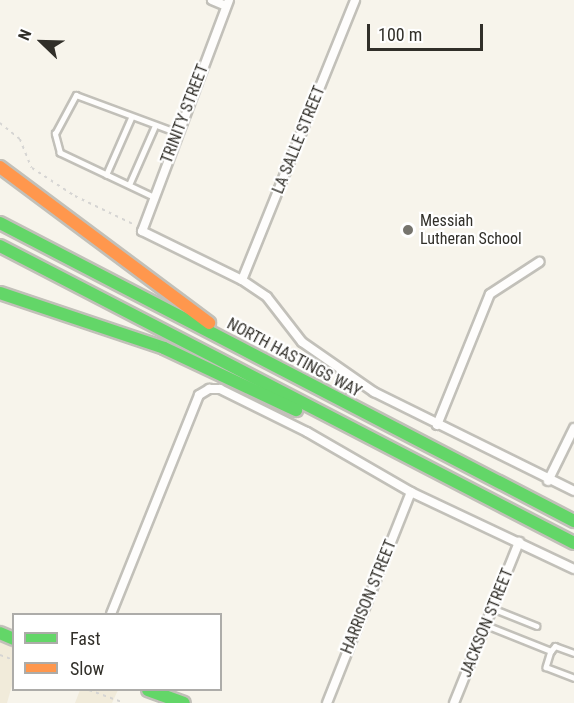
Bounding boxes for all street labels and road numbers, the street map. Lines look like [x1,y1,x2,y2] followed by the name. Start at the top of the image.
[157,62,213,166] street label: TRINITY STREET
[269,83,329,197] street label: LA SALLE STREET
[224,314,364,402] street label: NORTH HASTINGS WAY
[337,537,401,657] street label: HARRISON STREET
[456,566,518,680] street label: JACKSON STREET

